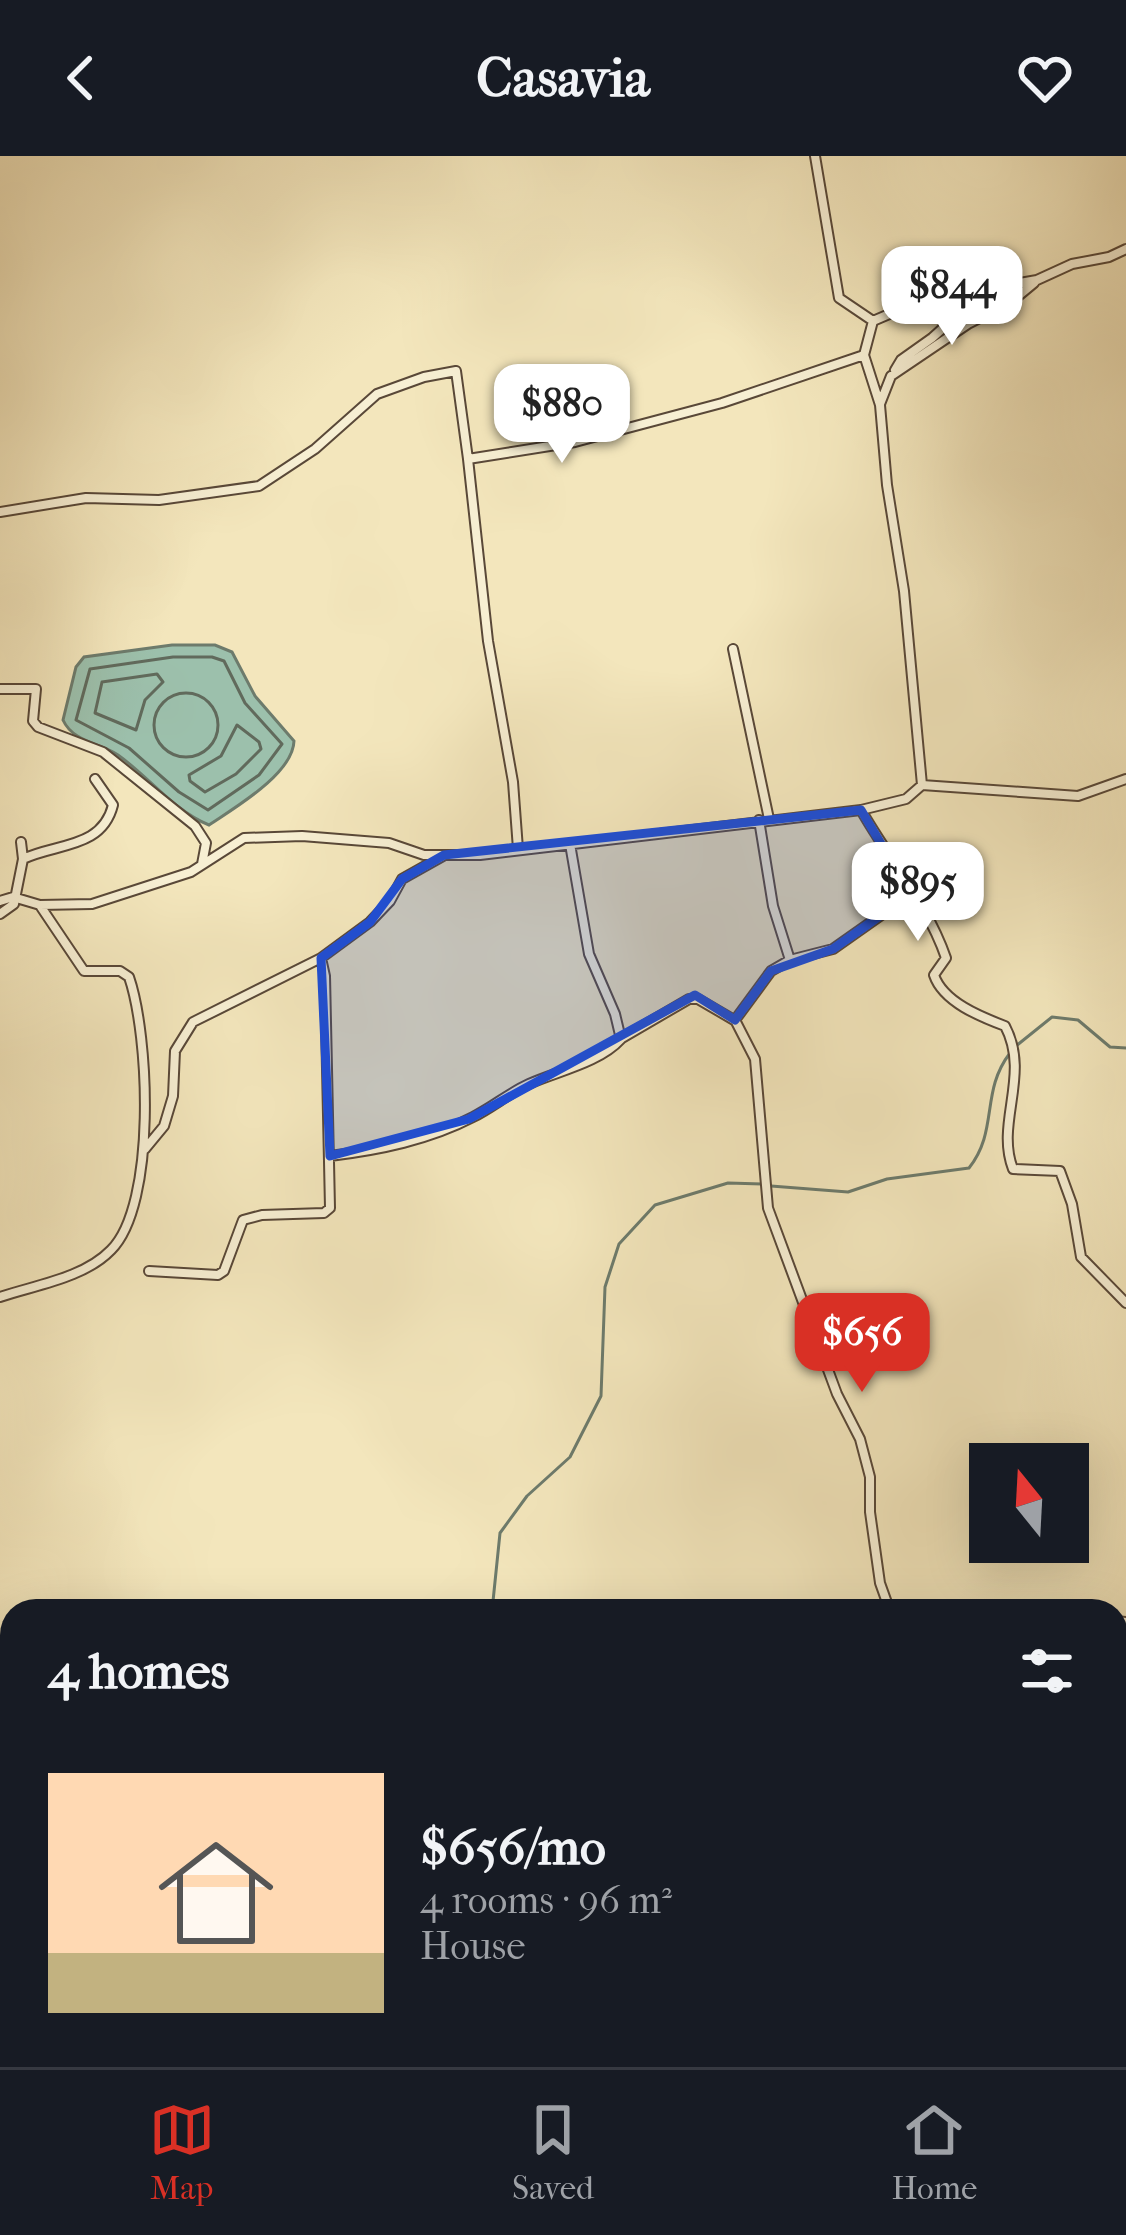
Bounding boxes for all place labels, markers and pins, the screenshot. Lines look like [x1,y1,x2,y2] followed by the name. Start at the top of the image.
[881,246,1023,348] pin: $844
[491,364,633,466] pin: $880
[847,842,989,944] pin: $895
[791,1293,933,1395] pin: $656

